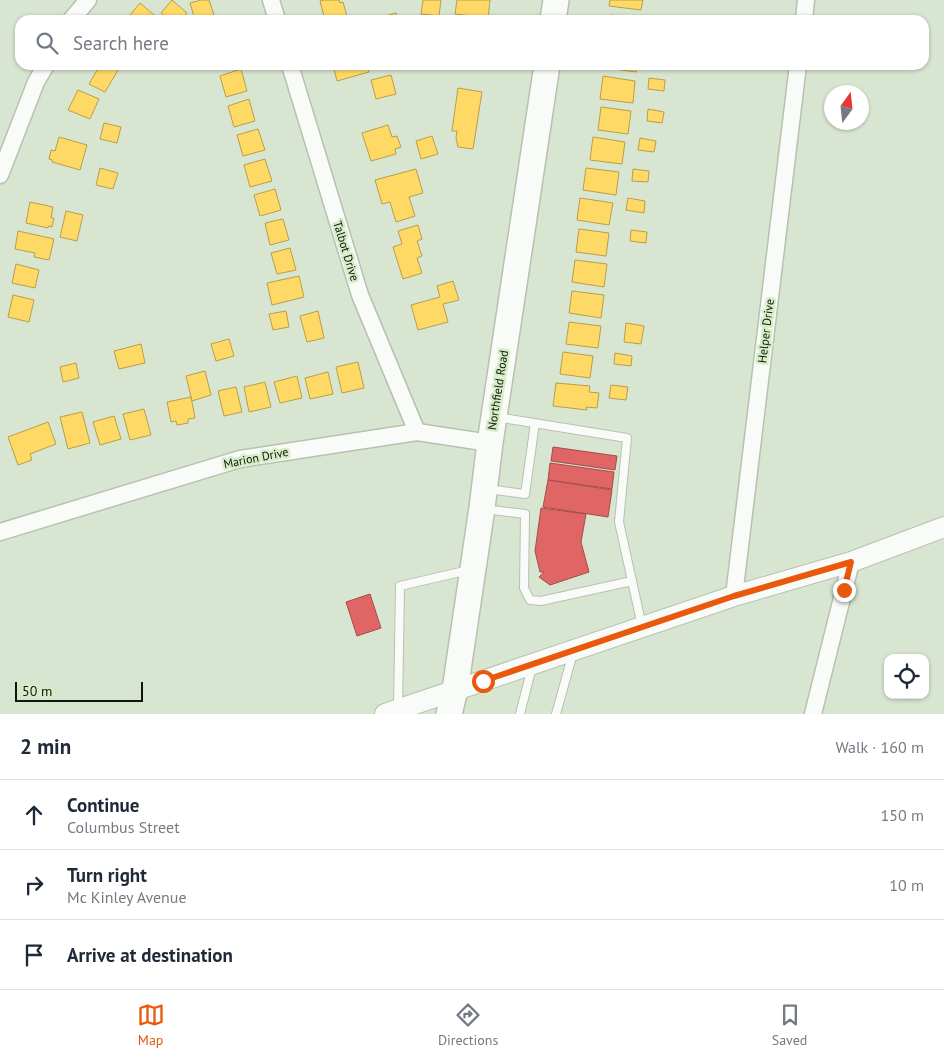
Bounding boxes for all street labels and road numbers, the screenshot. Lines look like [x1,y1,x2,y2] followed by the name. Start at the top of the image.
[330,219,363,283] street label: Talbot Drive
[754,298,777,364] street label: Helper Drive
[484,349,511,431] street label: Northfield Road
[222,444,290,471] street label: Marion Drive

